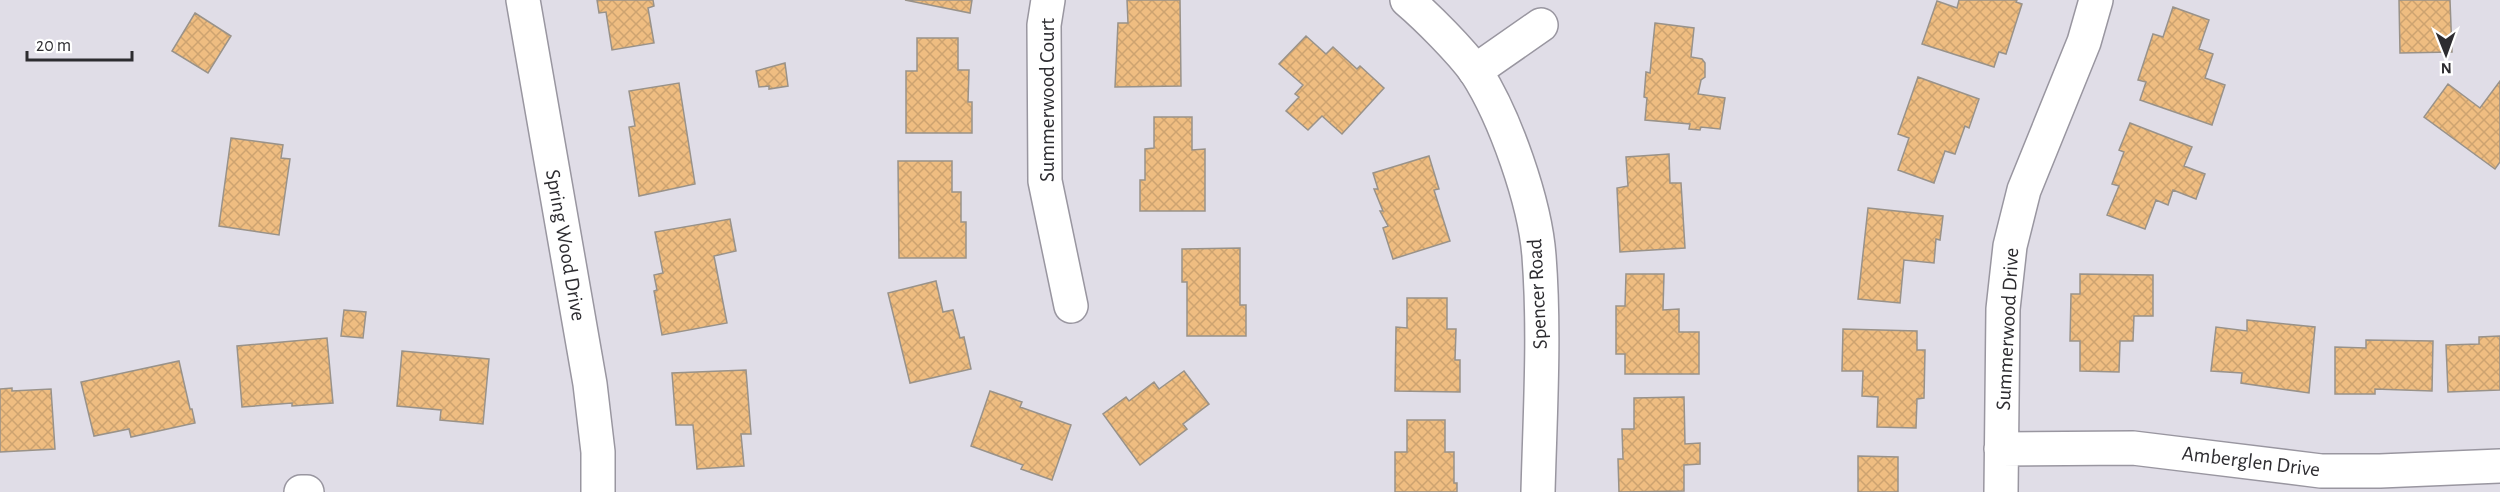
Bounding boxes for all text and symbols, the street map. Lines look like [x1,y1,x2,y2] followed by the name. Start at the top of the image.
[1037,18,1058,182] street label: Summerwood Court
[27,24,132,62] scale bar
[2416,24,2476,84] north arrow
[36,37,71,55] text: 20 m
[2441,60,2452,76] text: N
[542,168,589,322] street label: Spring Wood Drive
[1524,238,1551,350] street label: Spencer Road
[1993,247,2022,411] street label: Summerwood Drive
[2181,443,2321,480] street label: Amberglen Drive

